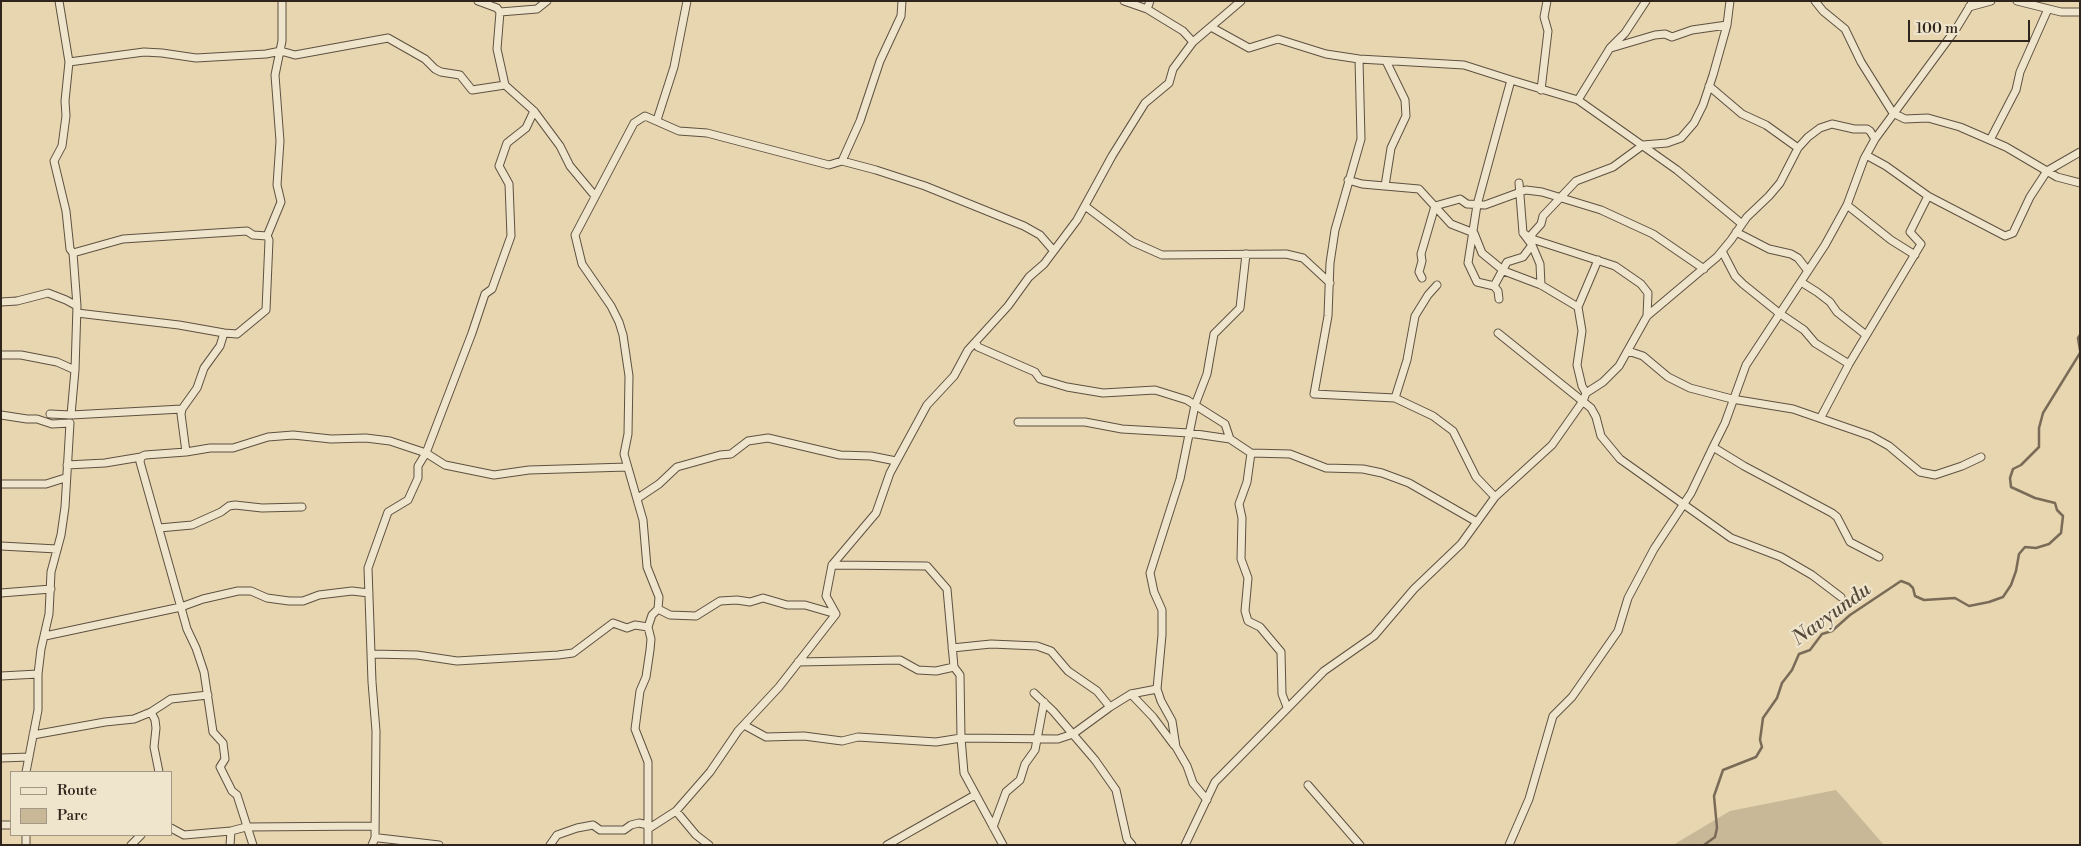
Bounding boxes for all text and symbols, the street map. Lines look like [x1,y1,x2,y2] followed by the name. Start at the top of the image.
[1911,10,2034,42] scale bar
[1916,19,1958,38] text: 100 m
[1788,578,1876,652] water label: Navyundu
[10,771,172,836] legend
[57,781,97,800] text: Route
[57,806,88,825] text: Parc

